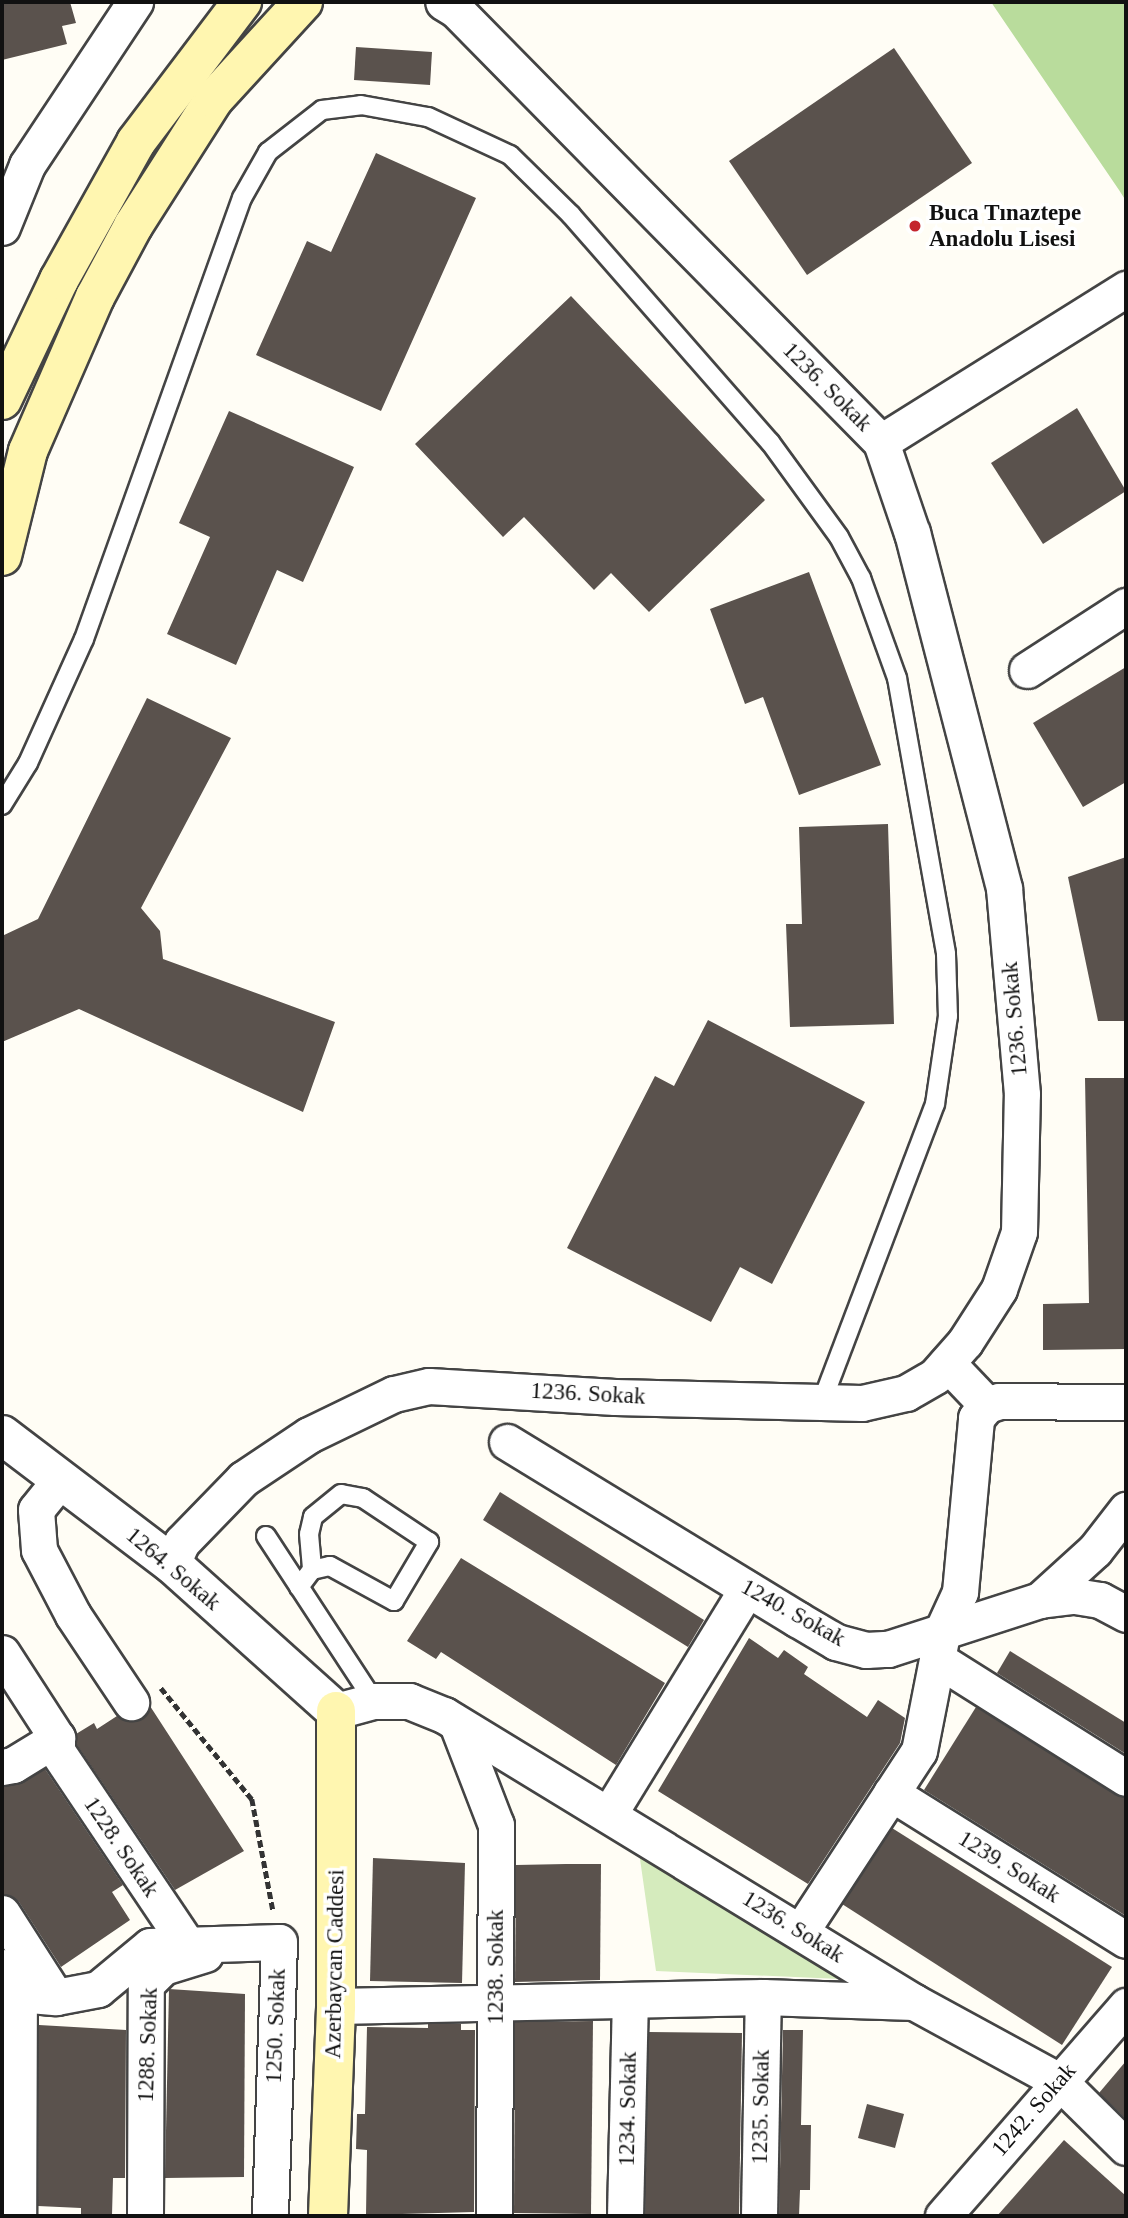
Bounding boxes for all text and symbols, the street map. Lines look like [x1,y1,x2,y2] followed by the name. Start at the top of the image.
[929,199,1082,253] place label: Buca Tınaztepe Anadolu Lisesi
[907,218,923,234] marker: Buca Tınaztepe Anadolu Lisesi
[777,337,877,437] street label: 1236. Sokak
[996,961,1034,1077] street label: 1236. Sokak
[530,1377,646,1411] street label: 1236. Sokak
[120,1521,226,1617] street label: 1264. Sokak
[736,1573,850,1653] street label: 1240. Sokak
[77,1792,165,1902] street label: 1228. Sokak
[953,1825,1065,1909] street label: 1239. Sokak
[320,1869,350,2059] street label: Azerbaycan Caddesi
[737,1885,849,1969] street label: 1236. Sokak
[482,1910,510,2024] street label: 1238. Sokak
[260,1968,292,2084] street label: 1250. Sokak
[132,1987,164,2103] street label: 1288. Sokak
[746,2049,776,2165] street label: 1235. Sokak
[613,2051,643,2167] street label: 1234. Sokak
[986,2058,1082,2162] street label: 1242. Sokak

